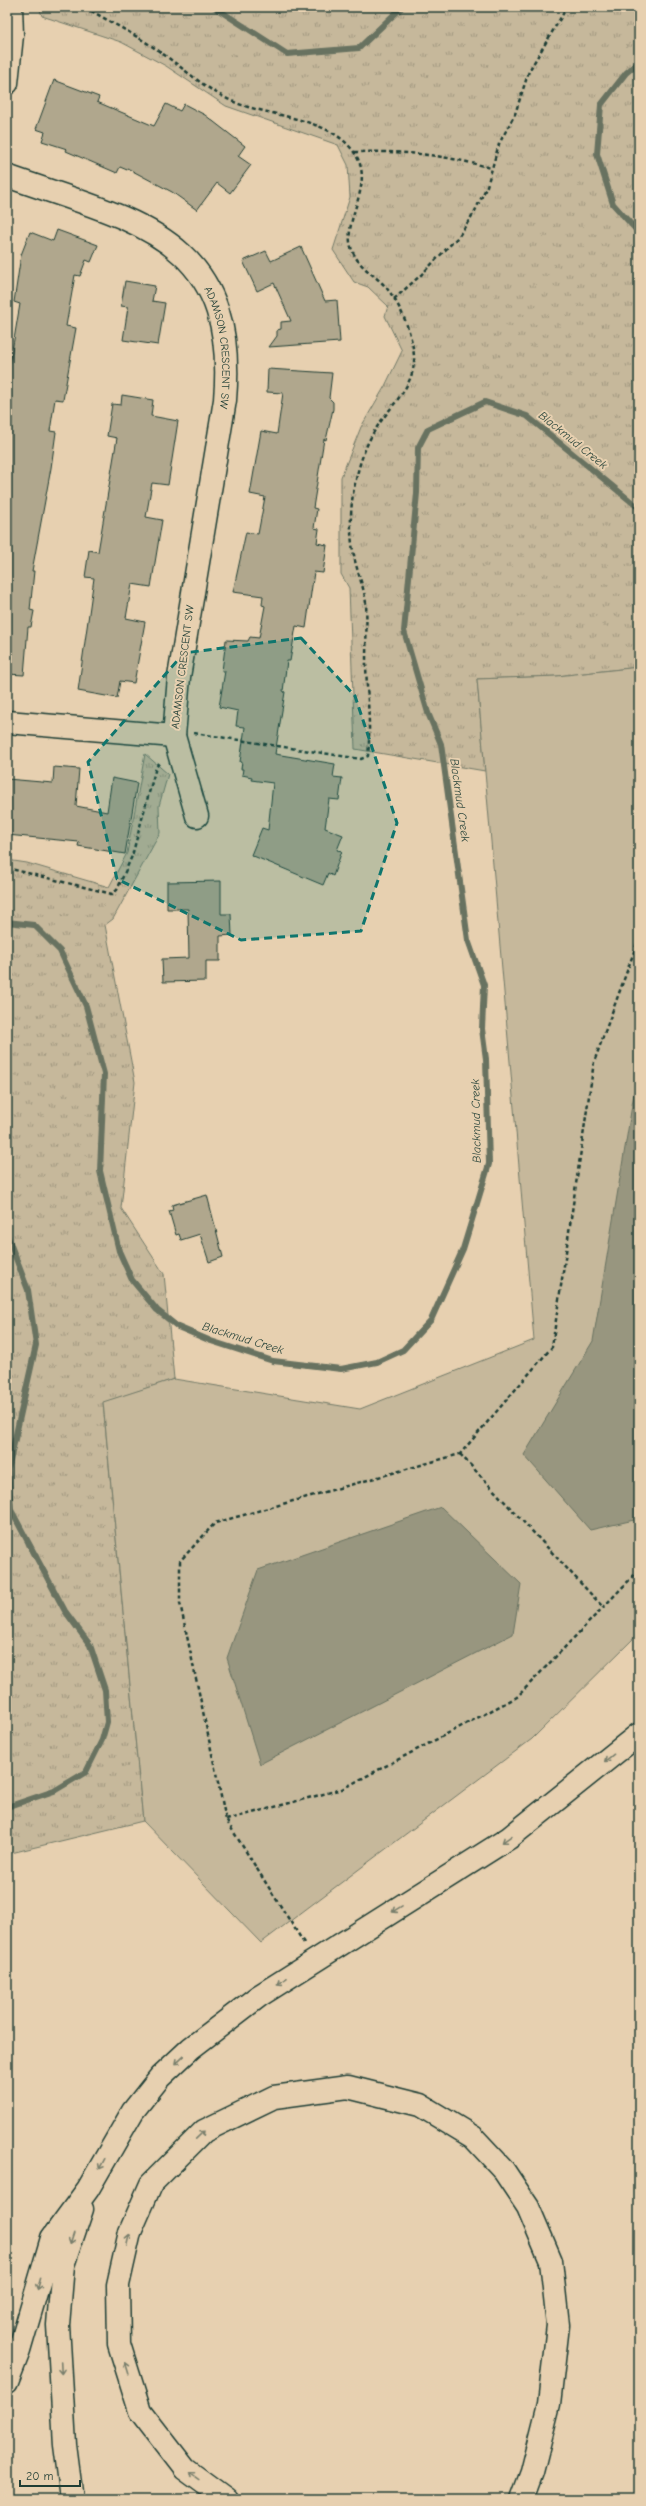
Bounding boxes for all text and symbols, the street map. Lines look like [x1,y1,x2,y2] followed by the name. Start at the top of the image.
[201,284,232,410] street label: ADAMSON CRESCENT SW
[536,408,610,472] water label: Blackmud Creek
[168,604,197,730] street label: ADAMSON CRESCENT SW
[447,757,473,843] water label: Blackmud Creek
[468,1079,484,1163] water label: Blackmud Creek
[201,1319,285,1357] water label: Blackmud Creek
[603,1754,614,1763] one-way arrow
[502,1835,513,1843] one-way arrow
[392,1905,403,1913] one-way arrow
[276,1978,288,1986] one-way arrow
[174,2055,184,2065] one-way arrow
[195,2130,205,2140] one-way arrow
[97,2158,105,2170] one-way arrow
[67,2233,75,2245] one-way arrow
[125,2234,133,2247] one-way arrow
[35,2278,42,2291] one-way arrow
[57,2361,64,2374] one-way arrow
[123,2362,130,2375] one-way arrow
[20,2462,80,2488] scale bar
[26,2469,54,2483] text: 20 m
[189,2472,200,2480] one-way arrow

